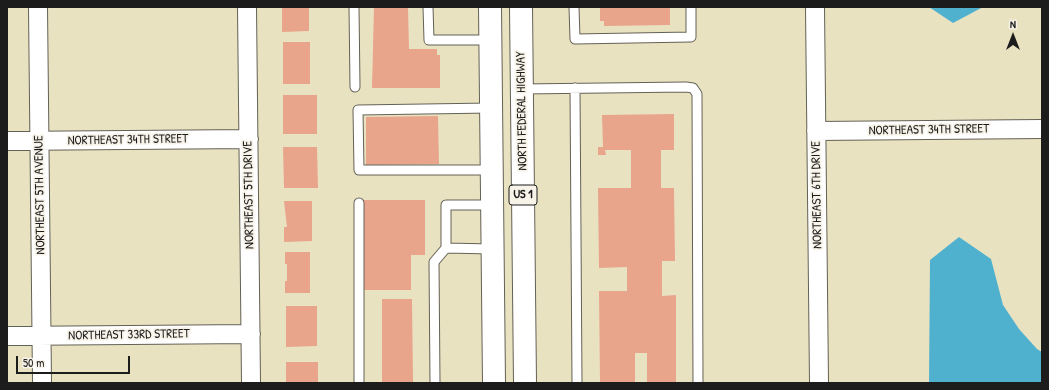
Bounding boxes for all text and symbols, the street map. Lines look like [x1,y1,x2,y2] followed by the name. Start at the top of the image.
[993,16,1033,56] north arrow
[1010,17,1016,31] text: N
[513,51,531,171] street label: NORTH FEDERAL HIGHWAY
[869,121,989,139] street label: NORTHEAST 34TH STREET
[68,131,188,149] street label: NORTHEAST 34TH STREET
[31,135,49,255] street label: NORTHEAST 5TH AVENUE
[240,141,258,249] street label: NORTHEAST 5TH DRIVE
[808,141,826,249] street label: NORTHEAST 6TH DRIVE
[509,185,537,205] road number: US 1
[68,326,190,344] street label: NORTHEAST 33RD STREET
[18,348,132,374] scale bar
[23,354,44,371] text: 50 m

